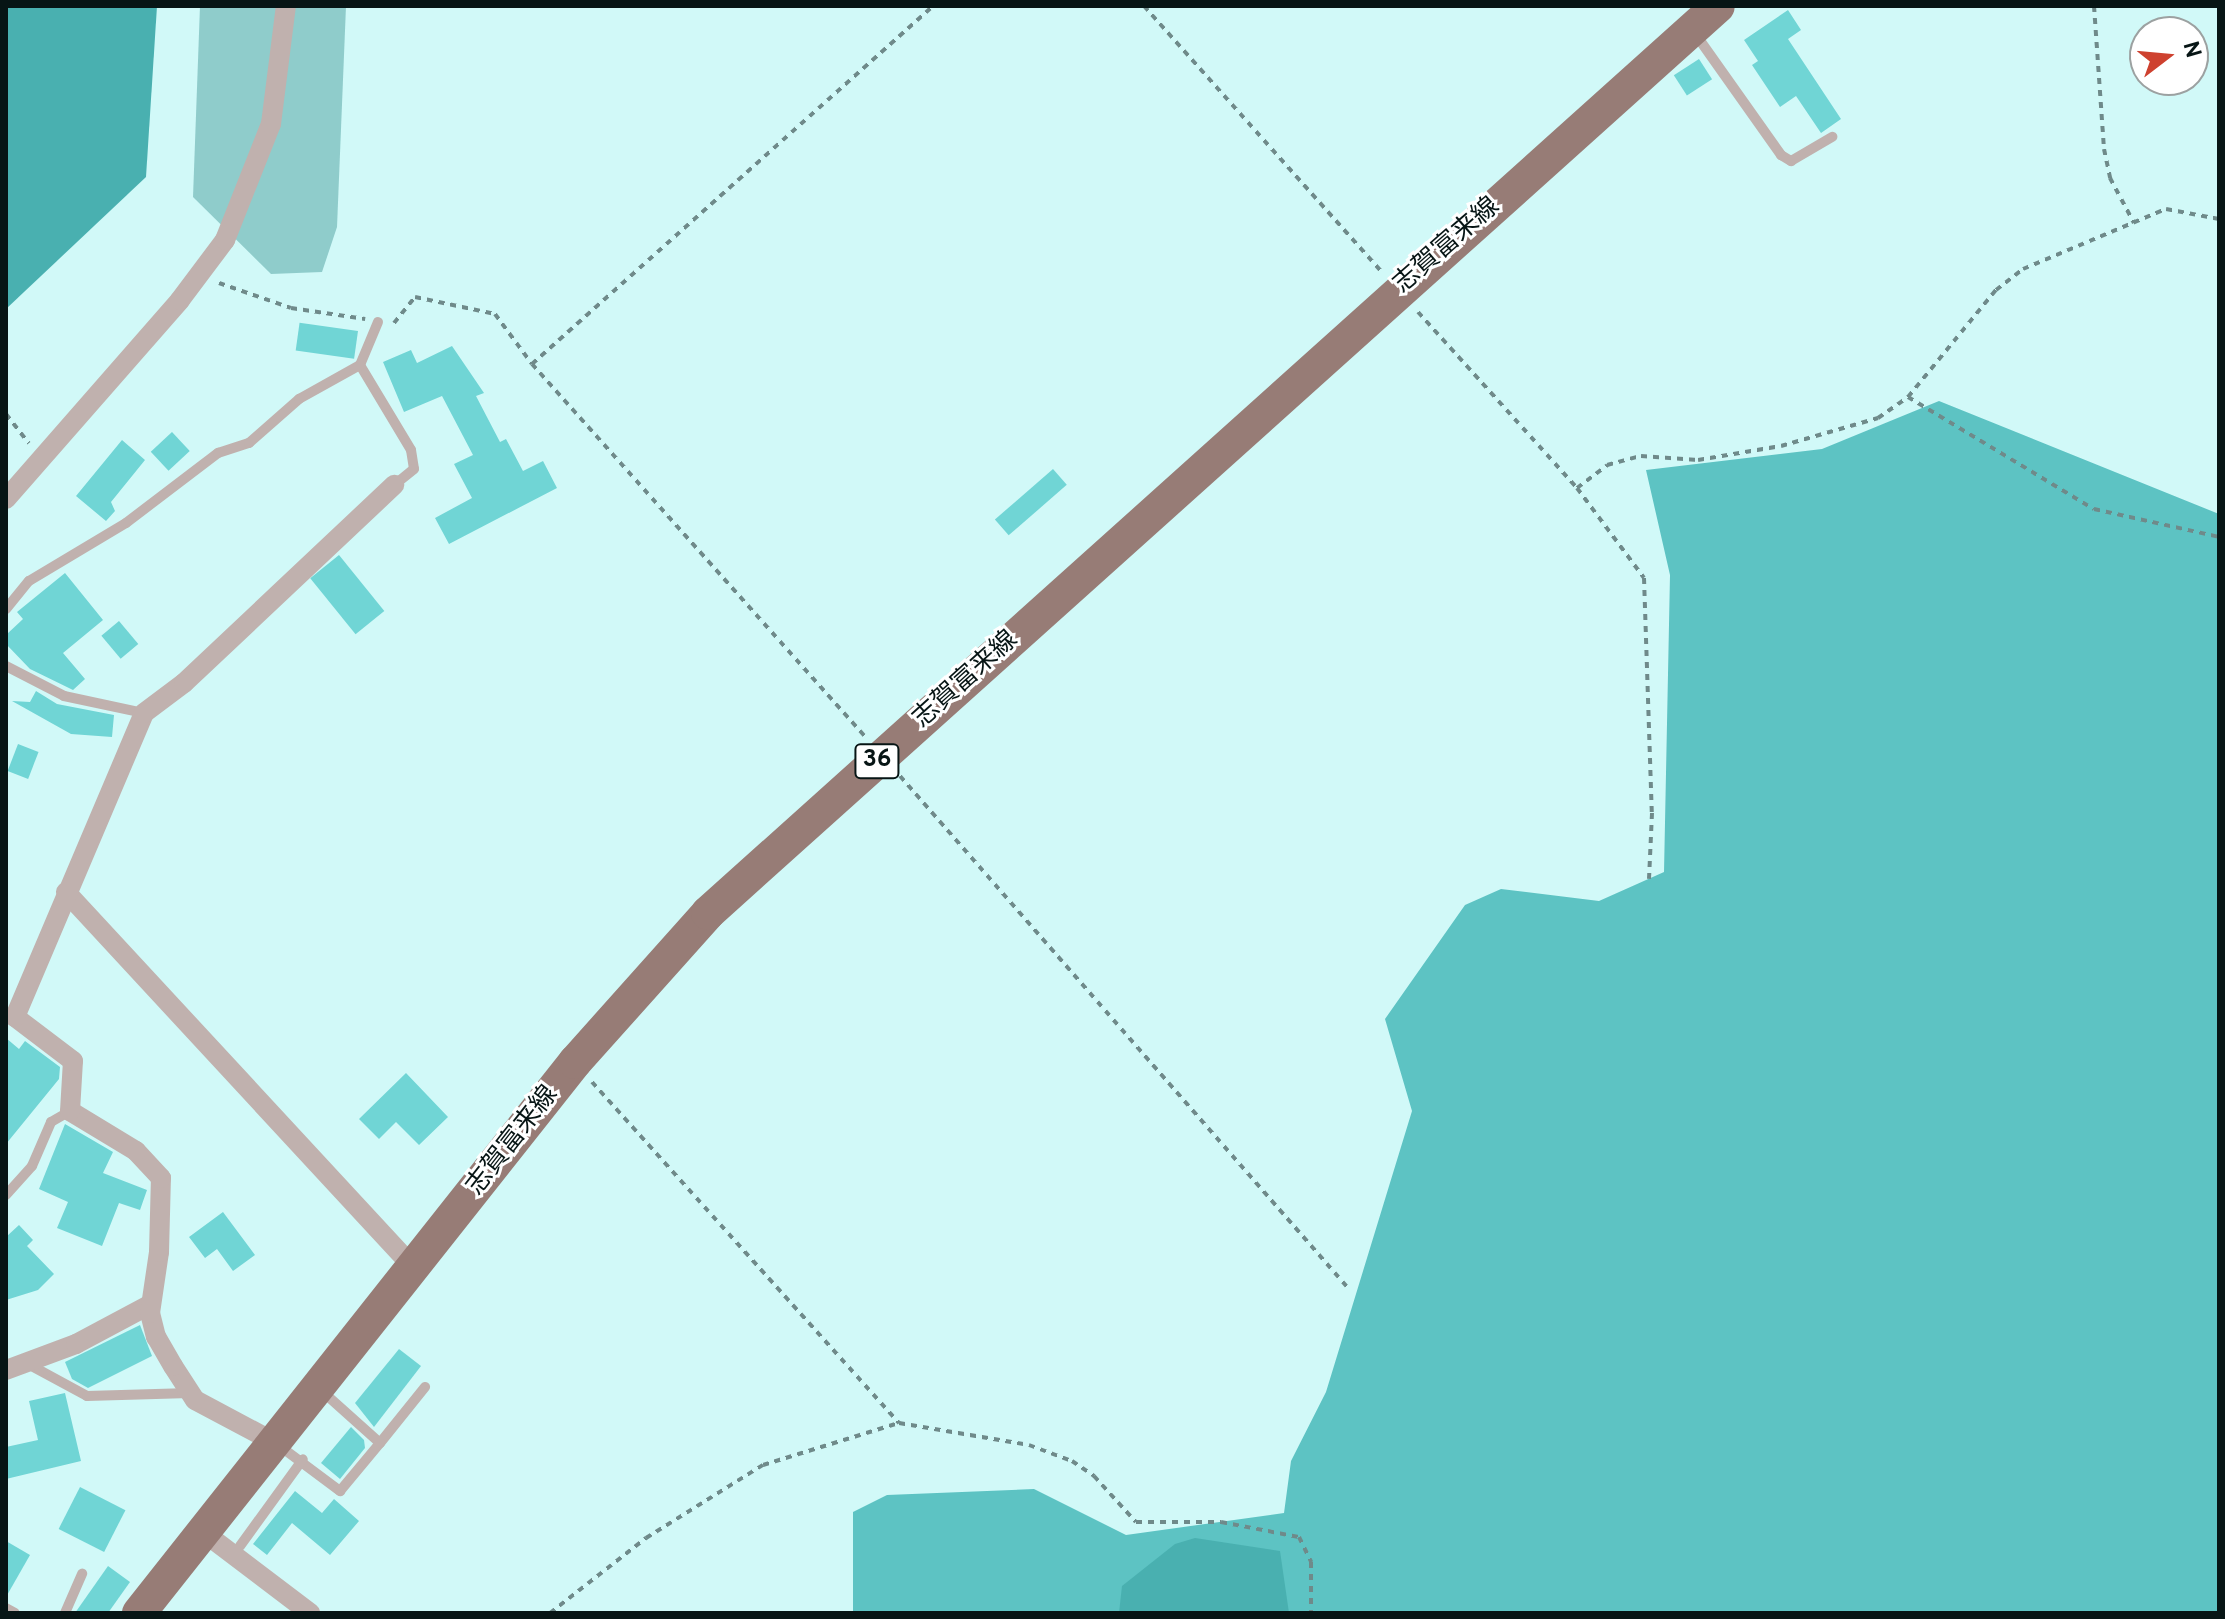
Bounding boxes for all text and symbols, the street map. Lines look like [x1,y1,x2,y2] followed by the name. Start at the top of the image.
[2129,16,2209,96] north arrow
[2175,38,2206,61] text: N
[1388,192,1506,300] street label: 志賀富来線
[907,625,1025,735] street label: 志賀富来線
[853,741,901,781] road number: 36
[461,1080,565,1202] street label: 志賀富来線

